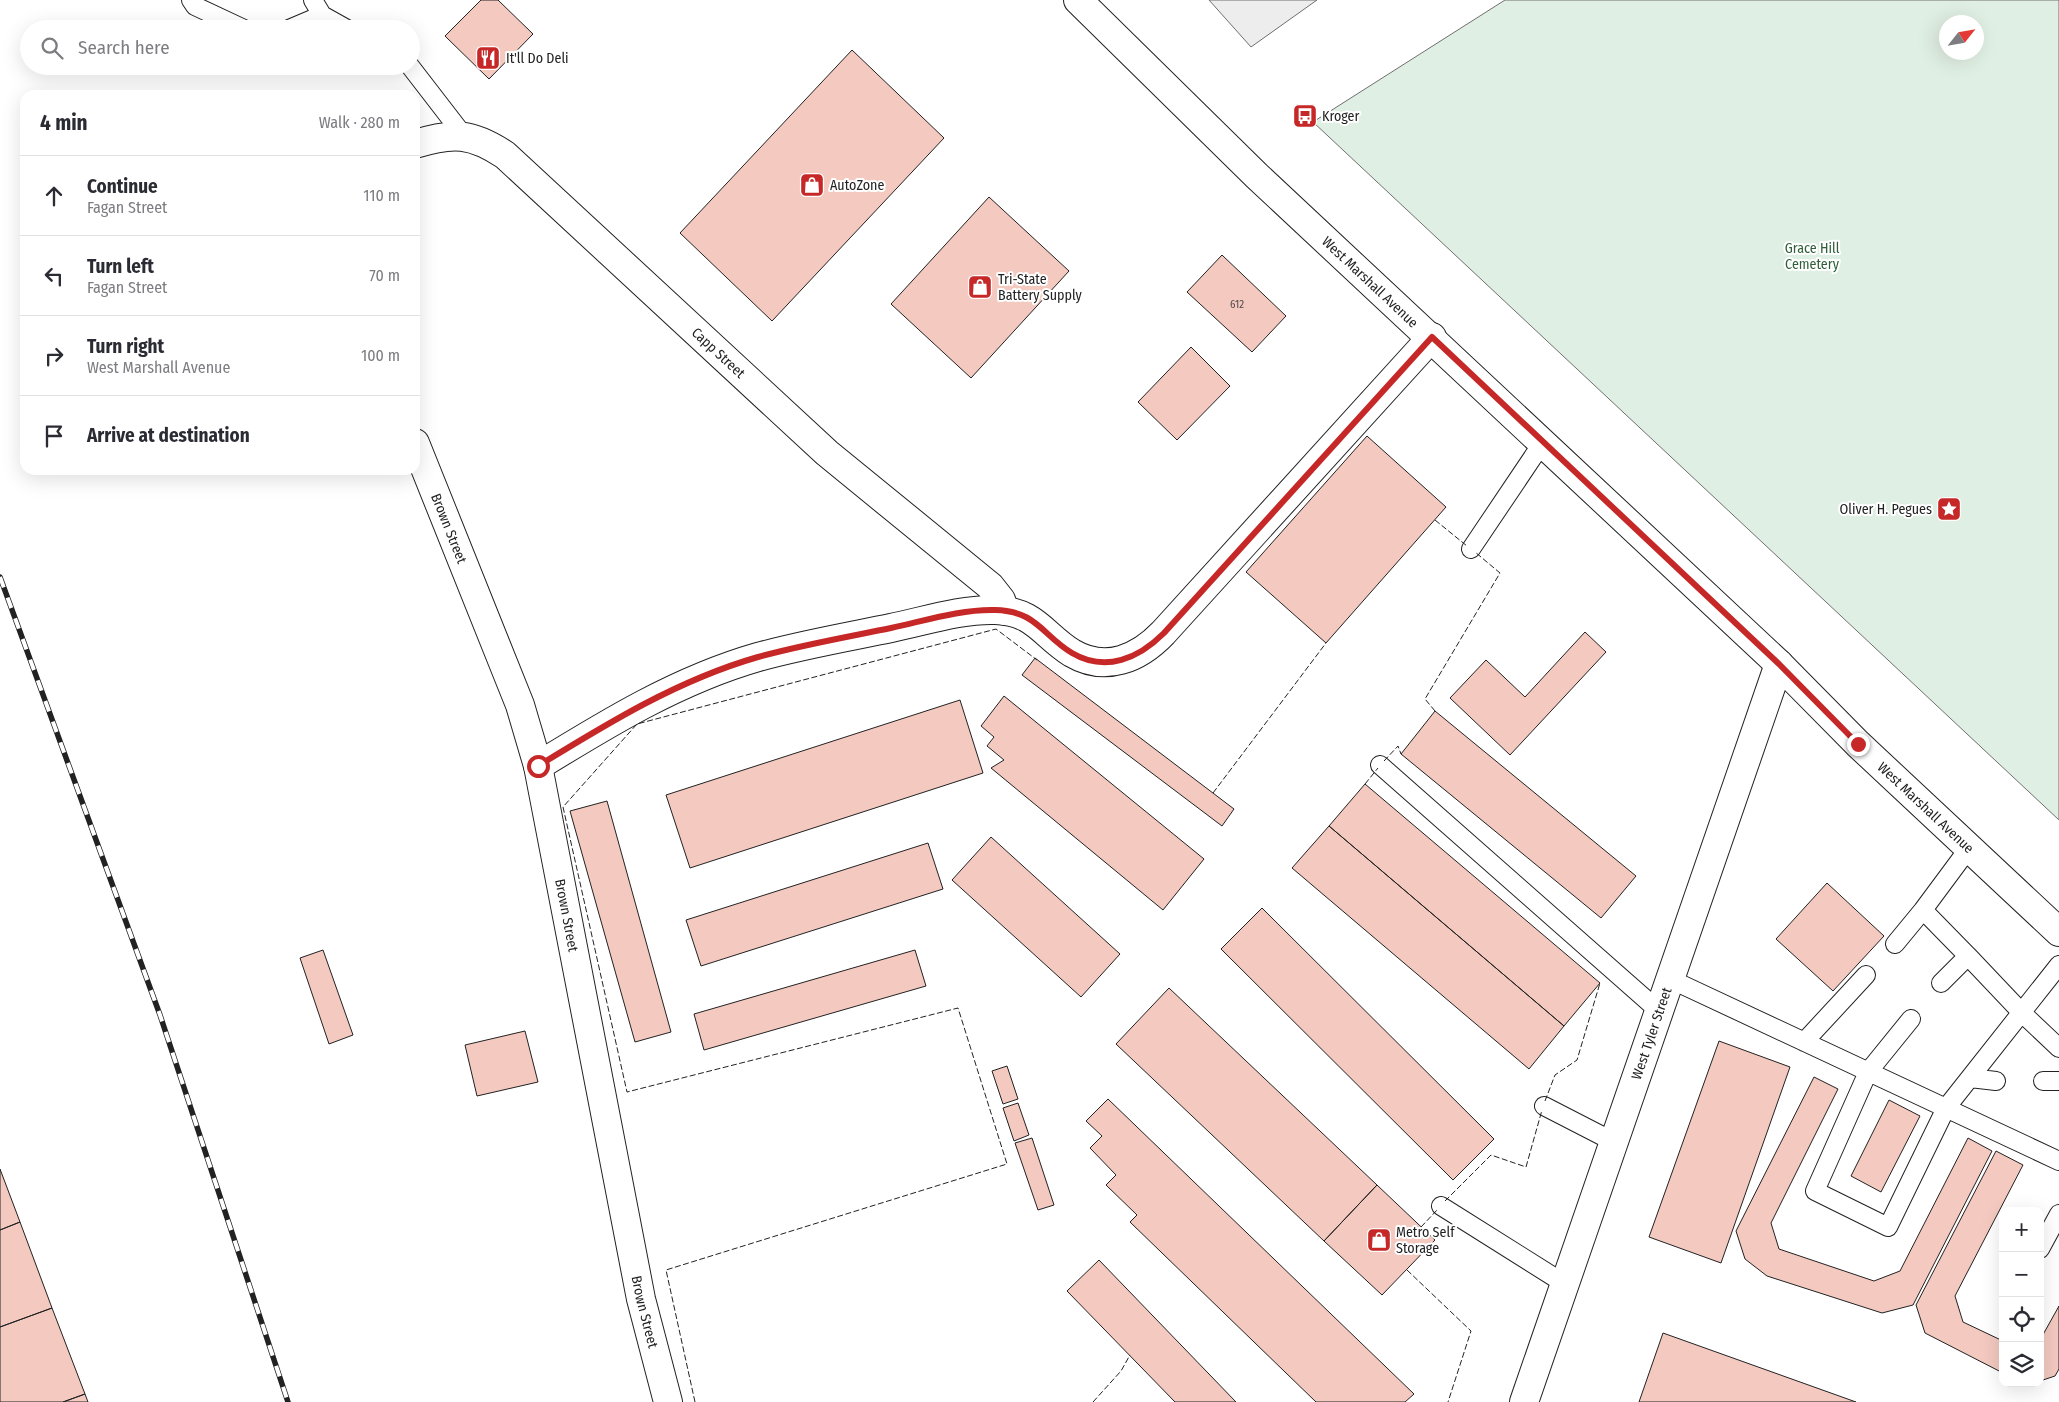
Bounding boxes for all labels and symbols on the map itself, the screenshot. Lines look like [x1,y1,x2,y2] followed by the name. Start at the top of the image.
[1939,15,1984,60] north arrow
[475,45,501,71] restaurant icon: It'll Do Deli
[506,50,569,67] place label: It'll Do Deli
[1292,103,1318,129] bus stop icon: Kroger
[1322,108,1360,125] place label: Kroger
[799,172,825,198] shop icon: AutoZone
[830,177,884,194] place label: AutoZone
[1318,233,1422,331] street label: West Marshall Avenue
[1785,240,1840,273] park label: Grace Hill Cemetery
[998,271,1083,304] place label: Tri-State Battery Supply
[967,274,993,300] shop icon: Tri-State Battery Supply
[1230,298,1244,311] house number: 612
[688,324,749,382] street label: Capp Street
[427,491,471,566] street label: Brown Street
[1936,496,1962,522] place icon: Oliver H. Pegues
[1840,501,1932,518] place label: Oliver H. Pegues
[1847,733,1870,756] route end
[527,755,550,778] route start
[1874,759,1977,857] street label: West Marshall Avenue
[551,878,582,954] street label: Brown Street
[1628,985,1676,1082] street label: West Tyler Street
[1396,1224,1456,1257] place label: Metro Self Storage
[1366,1227,1392,1253] shop icon: Metro Self Storage
[628,1274,662,1350] street label: Brown Street

